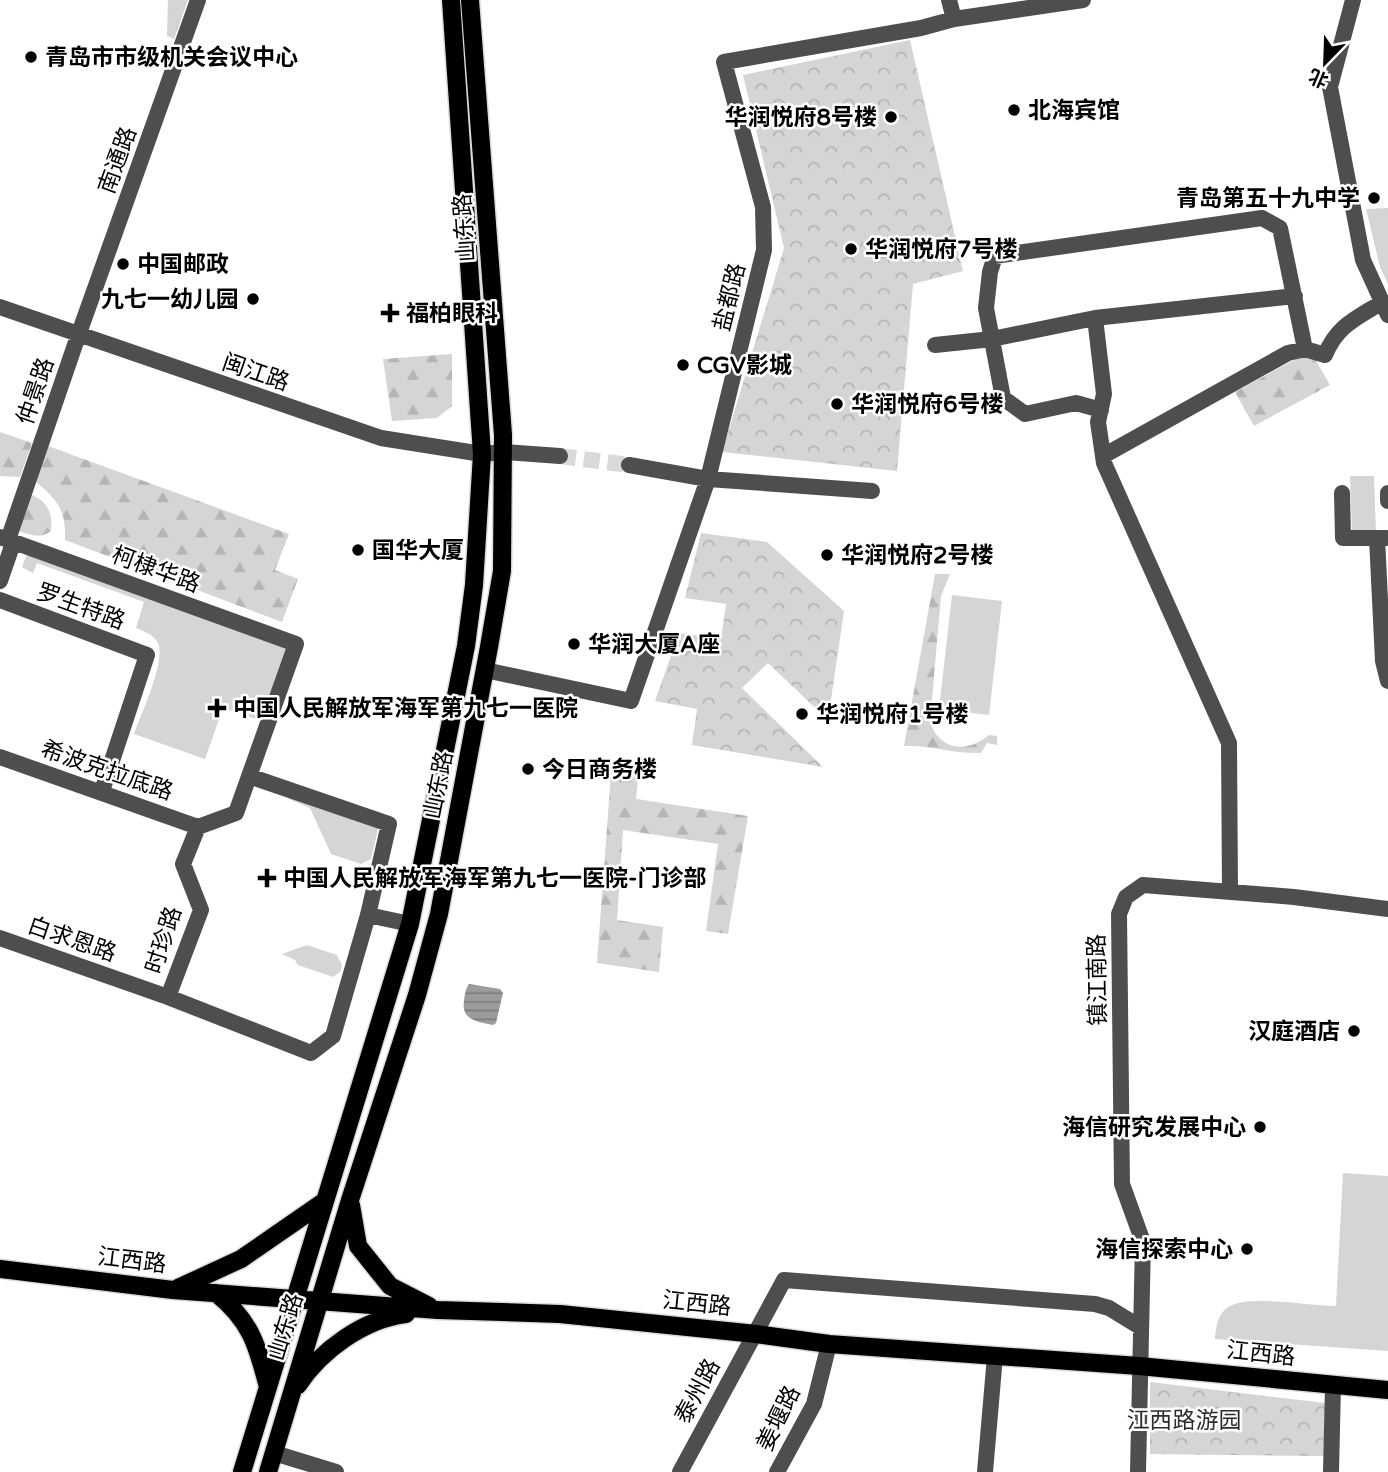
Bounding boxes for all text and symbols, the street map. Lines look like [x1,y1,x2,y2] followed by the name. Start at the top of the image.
[1290,28,1360,98] north arrow
[45,44,298,72] place label: 青岛市市级机关会议中心
[23,49,39,65] marker: 青岛市市级机关会议中心
[1306,64,1332,92] text: 北
[1028,97,1120,125] place label: 北海宾馆
[1006,102,1022,118] marker: 北海宾馆
[725,104,877,132] place label: 华润悦府8号楼
[883,109,899,125] marker: 华润悦府8号楼
[93,123,143,198] street label: 南通路
[1176,185,1360,213] place label: 青岛第五十九中学
[1366,190,1382,206] marker: 青岛第五十九中学
[449,193,481,263] street label: 山东路
[865,236,1017,264] place label: 华润悦府7号楼
[843,241,859,257] marker: 华润悦府7号楼
[137,251,229,279] place label: 中国邮政
[115,256,131,272] marker: 中国邮政
[708,260,752,334] street label: 盐都路
[101,286,239,314] place label: 九七一幼儿园
[245,291,261,307] marker: 九七一幼儿园
[406,300,498,328] place label: 福柏眼科
[380,303,400,323] marker: 福柏眼科
[218,348,293,397] street label: 闽江路
[697,352,792,380] place label: CGV影城
[11,354,60,429] street label: 仲景路
[675,357,691,373] marker: CGV影城
[851,391,1003,419] place label: 华润悦府6号楼
[829,396,845,412] marker: 华润悦府6号楼
[372,537,464,565] place label: 国华大厦
[108,541,204,599] street label: 柯棣华路
[350,542,366,558] marker: 国华大厦
[841,542,993,570] place label: 华润悦府2号楼
[819,547,835,563] marker: 华润悦府2号楼
[33,578,129,636] street label: 罗生特路
[588,631,720,659] place label: 华润大厦A座
[566,636,582,652] marker: 华润大厦A座
[233,695,578,723] place label: 中国人民解放军海军第九七一医院
[207,698,227,718] marker: 中国人民解放军海军第九七一医院
[816,701,968,729] place label: 华润悦府1号楼
[794,706,810,722] marker: 华润悦府1号楼
[37,735,176,807] street label: 希波克拉底路
[419,749,459,822] street label: 山东路
[542,756,657,784] place label: 今日商务楼
[520,761,536,777] marker: 今日商务楼
[283,865,706,893] place label: 中国人民解放军海军第九七一医院-门诊部
[257,868,277,888] marker: 中国人民解放军海军第九七一医院-门诊部
[140,903,188,977] street label: 时珍路
[24,912,120,968] street label: 白求恩路
[1083,934,1113,1026] street label: 镇江南路
[1248,1018,1340,1046] place label: 汉庭酒店
[1346,1023,1362,1039] marker: 汉庭酒店
[1062,1114,1246,1142] place label: 海信研究发展中心
[1252,1119,1268,1135] marker: 海信研究发展中心
[1095,1236,1233,1264] place label: 海信探索中心
[1239,1241,1255,1257] marker: 海信探索中心
[96,1243,168,1279] street label: 江西路
[661,1286,733,1322] street label: 江西路
[262,1290,309,1364] street label: 山东路
[1225,1336,1297,1372] street label: 江西路
[669,1354,726,1429] street label: 泰州路
[751,1381,807,1456] street label: 姜堰路
[1127,1407,1242,1435] park label: 江西路游园

